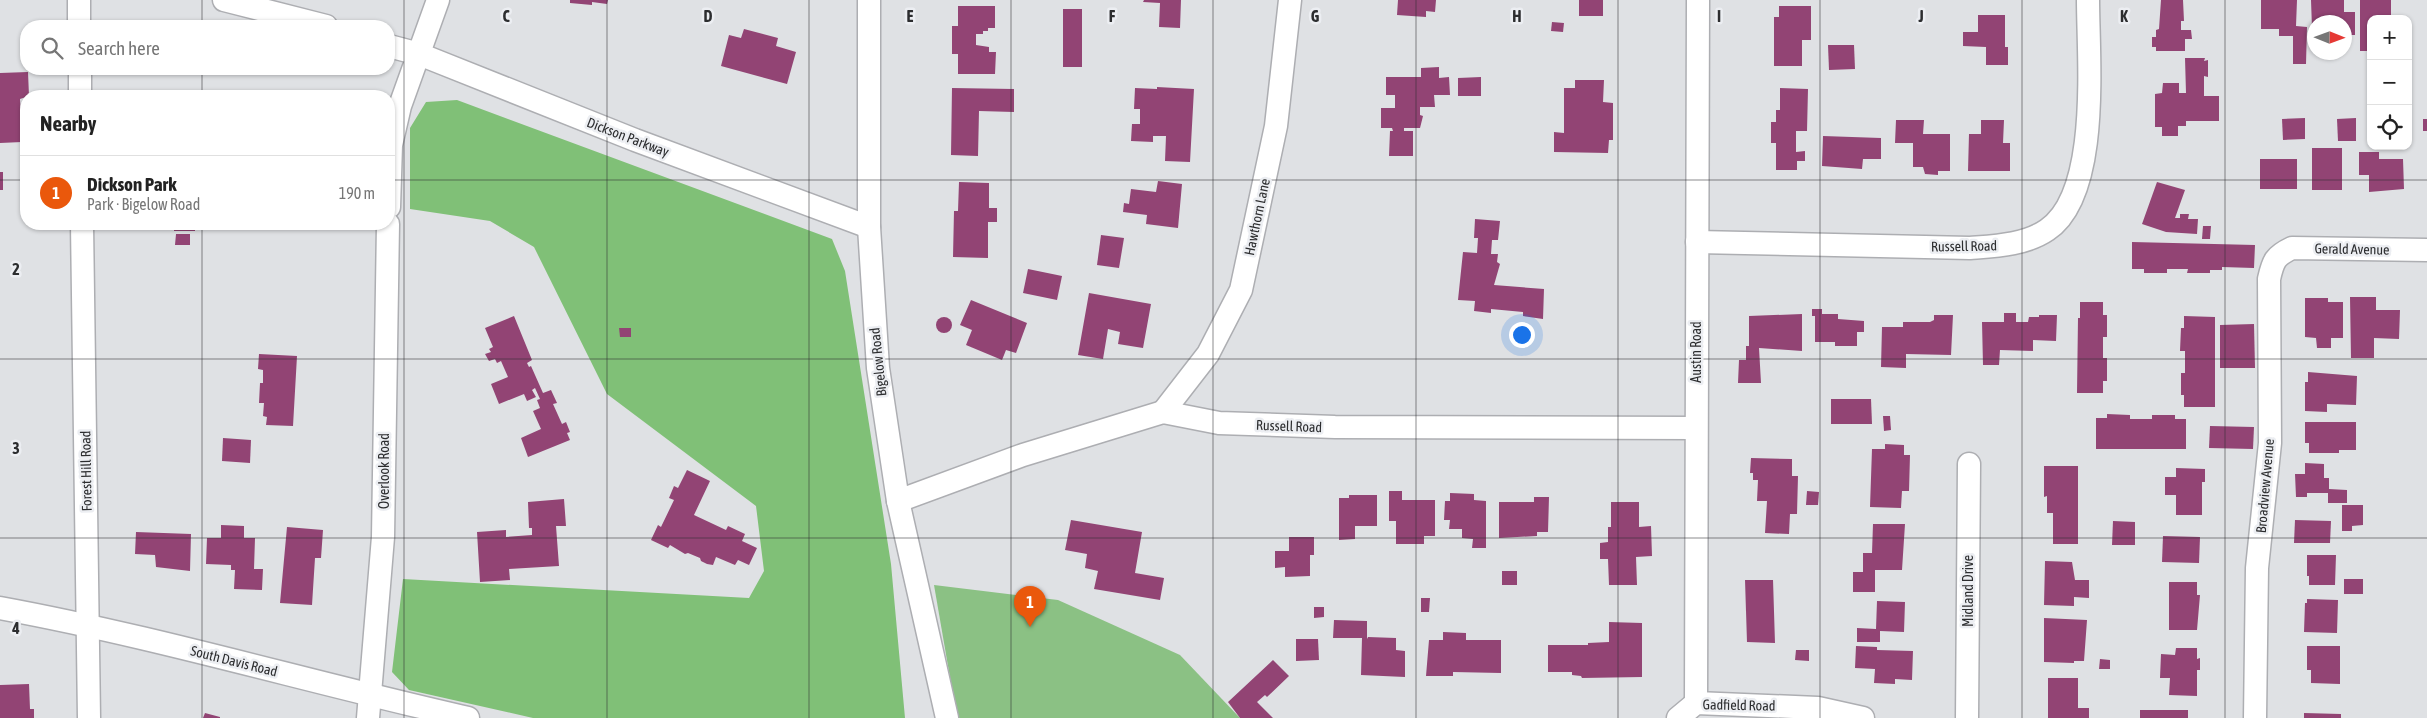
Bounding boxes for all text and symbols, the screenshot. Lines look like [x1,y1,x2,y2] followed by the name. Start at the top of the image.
[502,7,510,25] text: C
[704,7,713,25] text: D
[907,7,914,25] text: E
[1109,7,1116,25] text: F
[1311,7,1320,25] text: G
[1512,7,1522,25] text: H
[1717,7,1721,25] text: I
[1917,7,1924,25] text: J
[2120,7,2128,25] text: K
[2307,15,2352,60] north arrow
[2367,15,2412,150] map controls
[2367,15,2412,60] button: +
[20,20,395,75] search box
[38,34,66,62] icon: search
[78,37,160,59] text: Search here
[2367,60,2412,105] button: −
[2367,105,2412,150] button: locate
[40,111,96,135] text: Nearby
[585,114,671,160] street label: Dickson Parkway
[87,173,177,195] text: Dickson Park
[1241,177,1273,257] street label: Hawthorn Lane
[52,184,60,202] text: 1
[339,184,375,202] text: 190 m
[87,195,200,213] text: Park · Bigelow Road
[1931,237,1997,255] street label: Russell Road
[2314,240,2390,258] street label: Gerald Avenue
[12,260,20,278] text: 2
[1688,321,1704,383] street label: Austin Road
[1509,322,1535,348] your location
[866,327,890,397] street label: Bigelow Road
[1256,417,1322,435] street label: Russell Road
[77,430,95,512] street label: Forest Hill Road
[376,433,392,509] street label: Overlook Road
[2253,438,2277,534] street label: Broadview Avenue
[12,439,20,457] text: 3
[1960,555,1976,627] street label: Midland Drive
[1014,586,1046,627] pin: 1
[11,619,20,637] text: 4
[189,642,279,680] street label: South Davis Road
[1702,696,1776,714] street label: Gadfield Road

